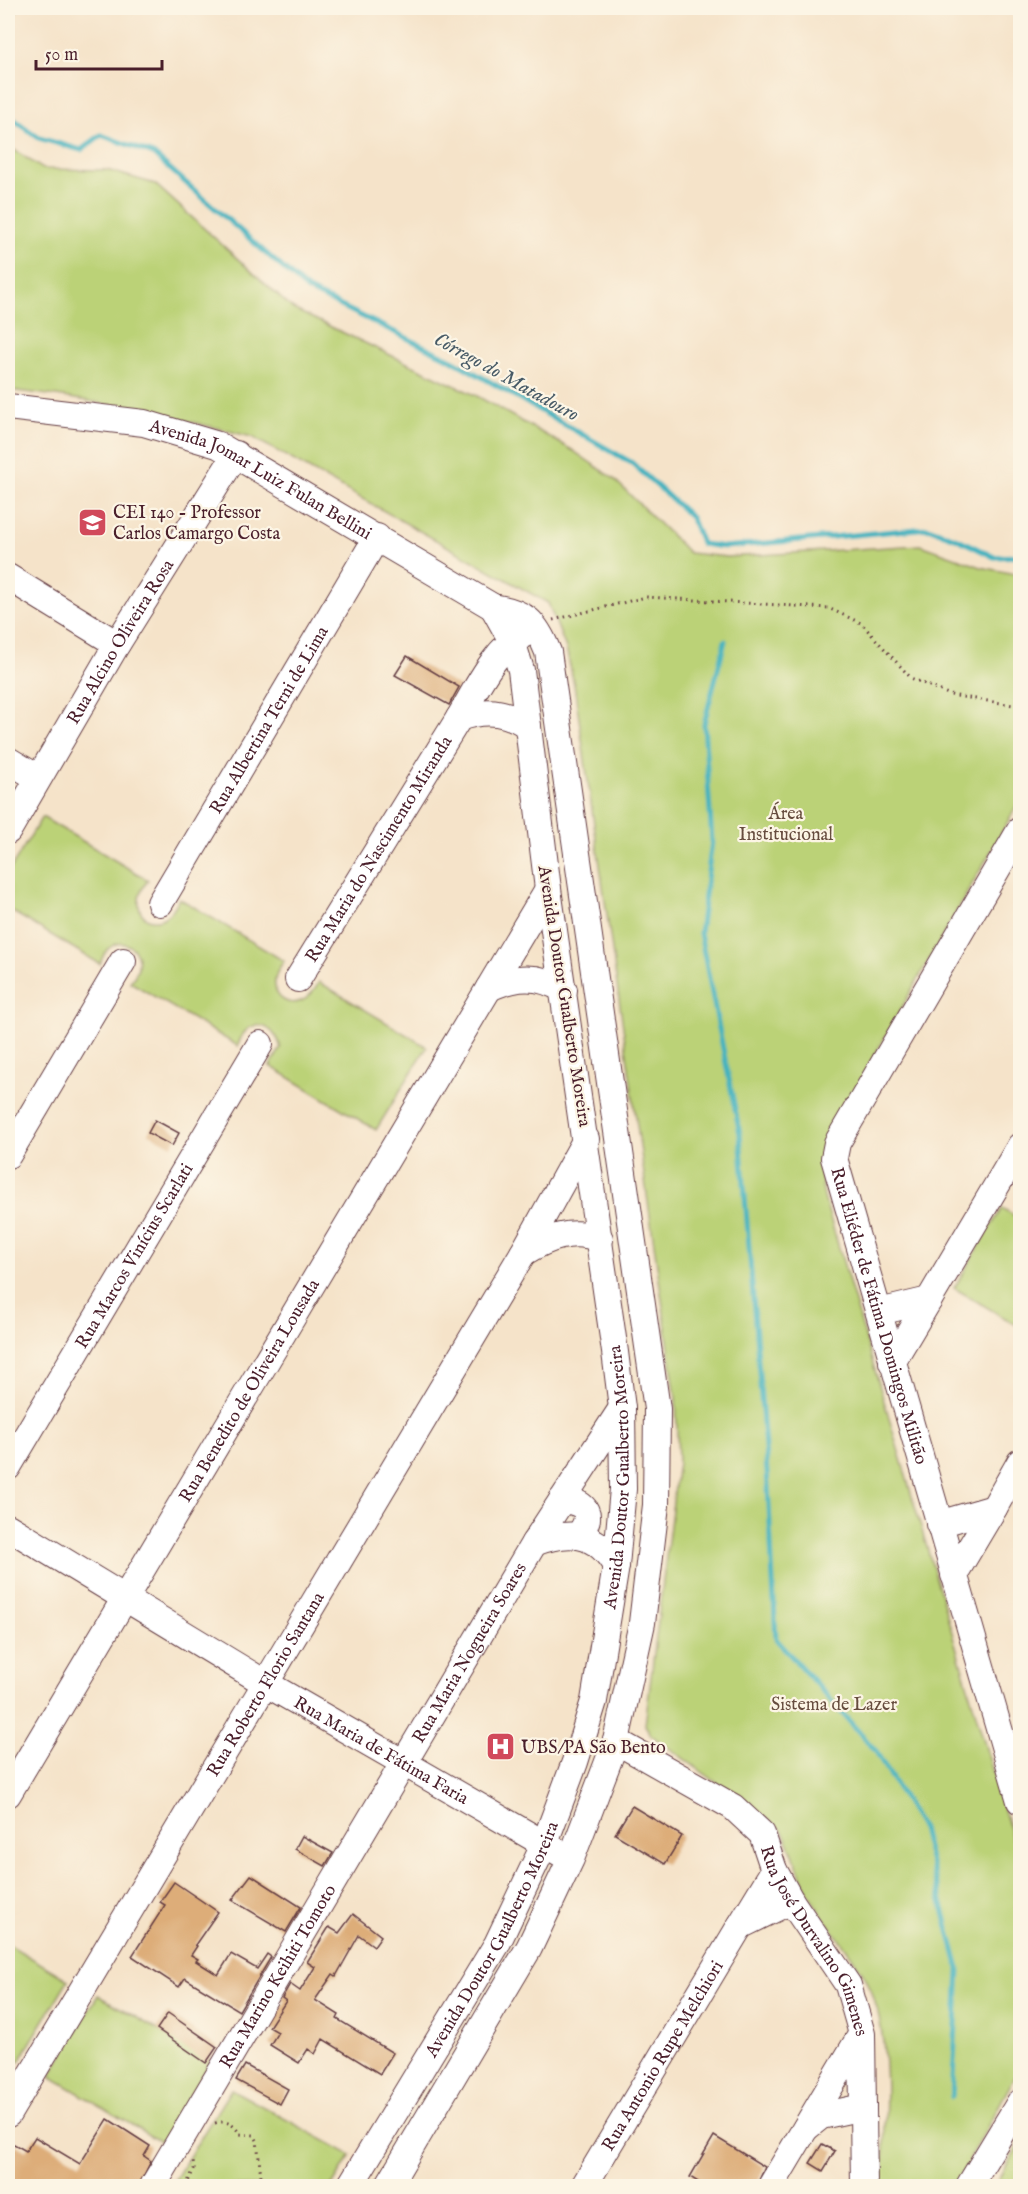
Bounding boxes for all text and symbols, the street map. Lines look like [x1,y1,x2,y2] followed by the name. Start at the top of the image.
[36,33,162,71] scale bar
[45,44,78,67] text: 50 m
[429,327,583,428] water label: Córrego do Matadouro
[145,415,376,546] street label: Avenida Jomar Luiz Fulan Bellini
[113,502,280,546] place label: CEI 140 - Professor Carlos Camargo Costa
[76,506,108,538] school or university icon: CEI 140 - Professor Carlos Camargo Costa
[63,555,180,729] street label: Rua Alcino Oliveira Rosa
[205,622,335,819] street label: Rua Albertina Terni de Lima
[301,732,458,967] street label: Rua Maria do Nascimento Miranda
[739,801,833,847] park label: Área Institucional
[531,863,596,1129] street label: Avenida Doutor Gualberto Moreira
[71,1159,199,1353] street label: Rua Marcos Vinícius Scarlati
[824,1165,932,1468] street label: Rua Eliéder de Fátima Domingos Militão
[175,1275,326,1507] street label: Rua Benedito de Oliveira Lousada
[599,1343,636,1612] street label: Avenida Doutor Gualberto Moreira
[408,1559,533,1748] street label: Rua Maria Nogueira Soares
[202,1588,331,1781] street label: Rua Roberto Florio Santana
[289,1692,472,1811] street label: Rua Maria de Fátima Faria
[771,1694,897,1717] park label: Sistema de Lazer
[484,1731,516,1763] hospital icon: UBS/PA São Bento
[521,1737,666,1760] place label: UBS/PA São Bento
[420,1818,565,2063] street label: Avenida Doutor Gualberto Moreira
[754,1843,872,2039] street label: Rua José Durvalino Gimenes
[215,1880,342,2073] street label: Rua Marino Keihiti Tomoto
[598,1957,730,2156] street label: Rua Antonio Rupe Melchiori

